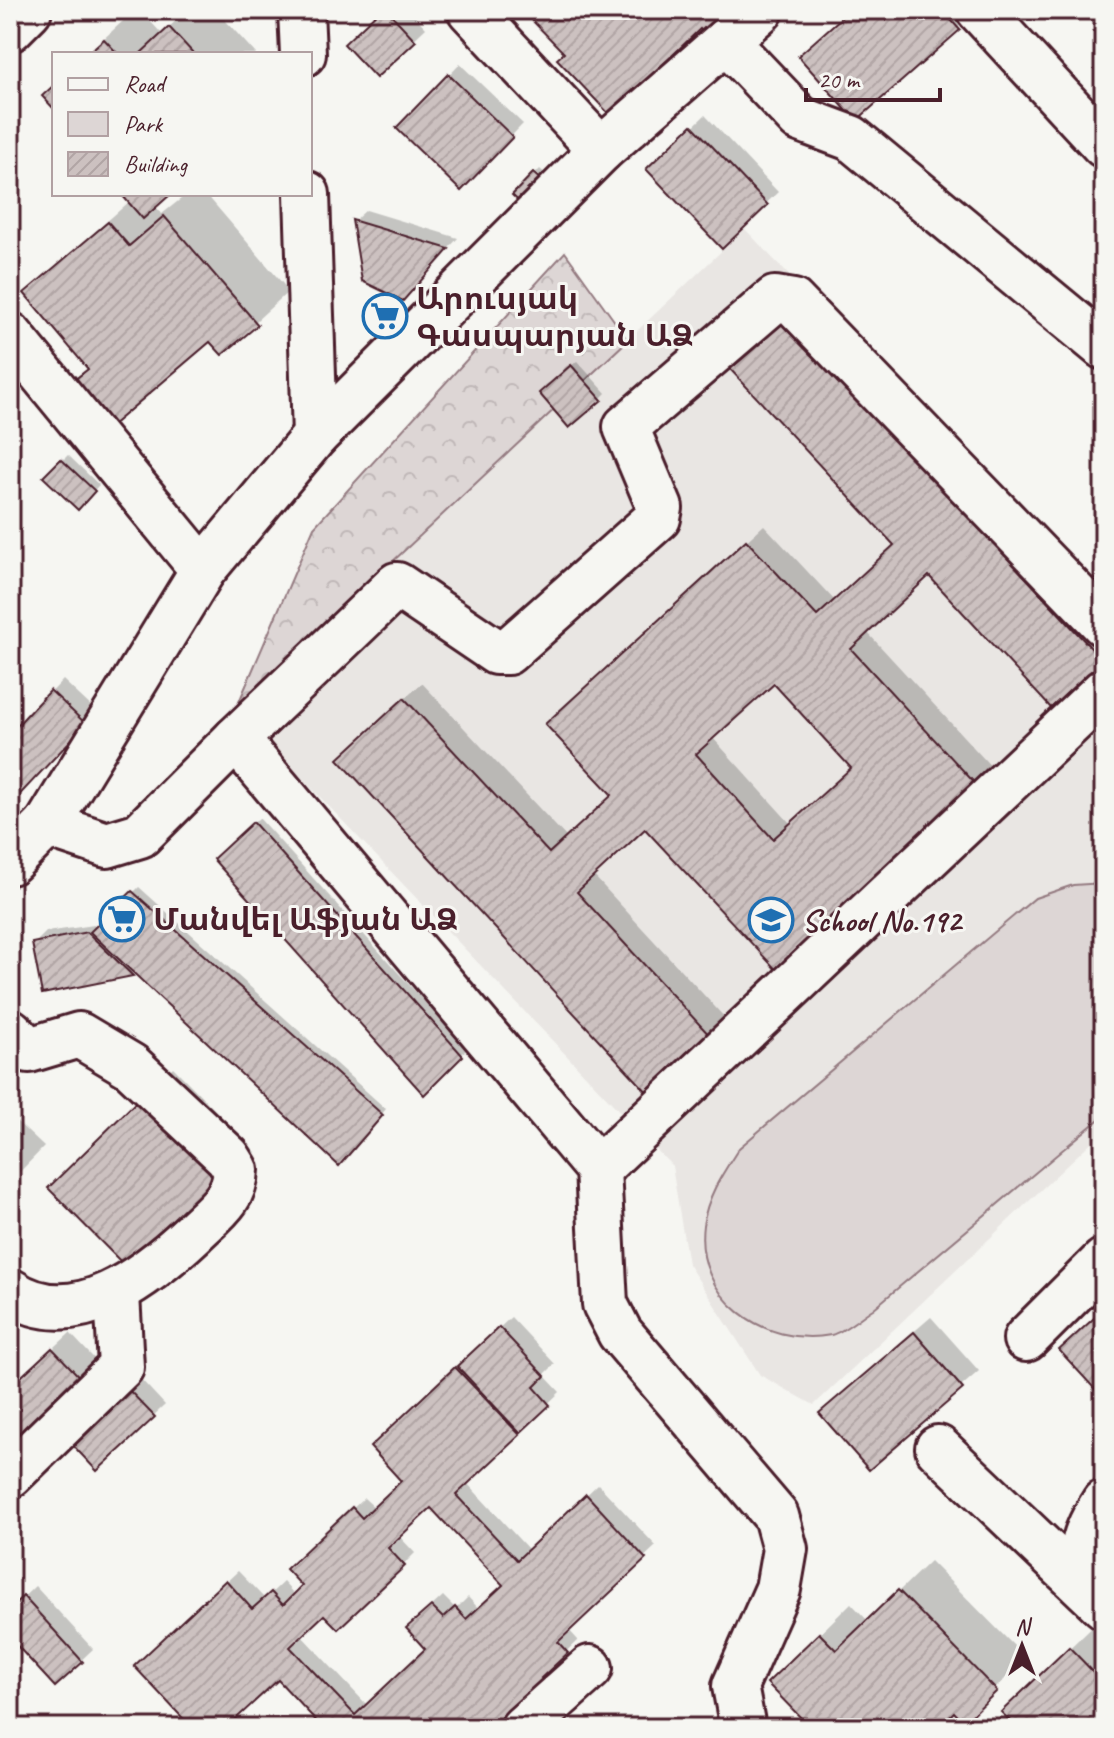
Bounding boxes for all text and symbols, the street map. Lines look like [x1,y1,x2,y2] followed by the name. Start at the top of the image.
[52,52,312,196] legend
[806,52,940,102] scale bar
[818,65,861,95] text: 20 m
[124,69,168,99] text: Road
[124,109,164,139] text: Park
[124,149,189,179] text: Building
[416,278,693,356] place label: Արուսյակ Գասպարյան ԱՁ
[361,292,409,340] supermarket icon: Արուսյակ Գասպարյան ԱՁ
[98,895,146,943] supermarket icon: Մանվել Աֆյան ԱՁ
[747,896,795,944] school or university icon: School No.192
[153,899,458,940] place label: Մանվել Աֆյան ԱՁ
[802,900,963,941] place label: School No.192
[982,1606,1062,1686] north arrow
[1015,1613,1032,1641] text: N

